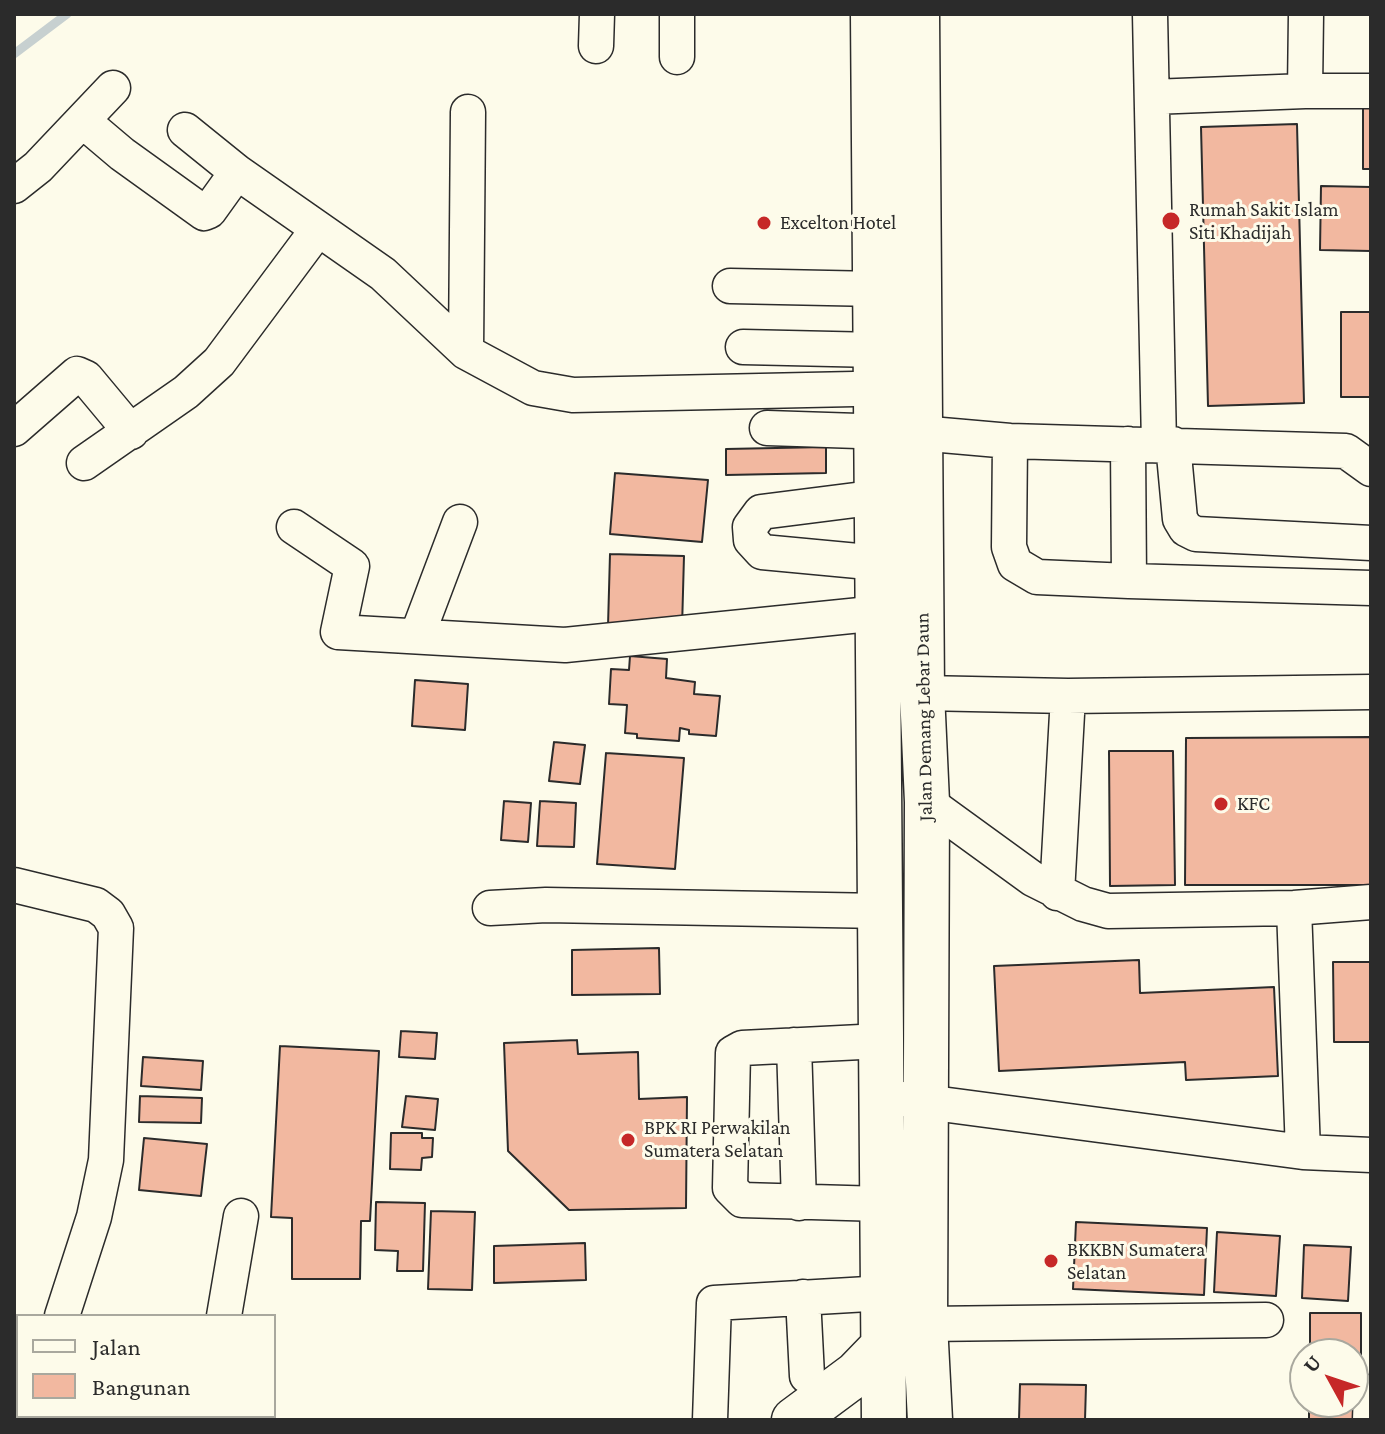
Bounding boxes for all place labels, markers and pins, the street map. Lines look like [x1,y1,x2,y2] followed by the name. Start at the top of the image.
[1189,198,1339,245] place label: Rumah Sakit Islam Siti Khadijah
[1160,210,1182,232] marker: Rumah Sakit Islam Siti Khadijah
[780,211,896,235] place label: Excelton Hotel
[755,214,773,232] marker: Excelton Hotel
[1237,792,1270,816] place label: KFC
[1212,795,1230,813] marker: KFC
[644,1116,791,1163] place label: BPK RI Perwakilan Sumatera Selatan
[619,1131,637,1149] marker: BPK RI Perwakilan Sumatera Selatan
[1067,1238,1205,1285] place label: BKKBN Sumatera Selatan
[1042,1252,1060,1270] marker: BKKBN Sumatera Selatan

